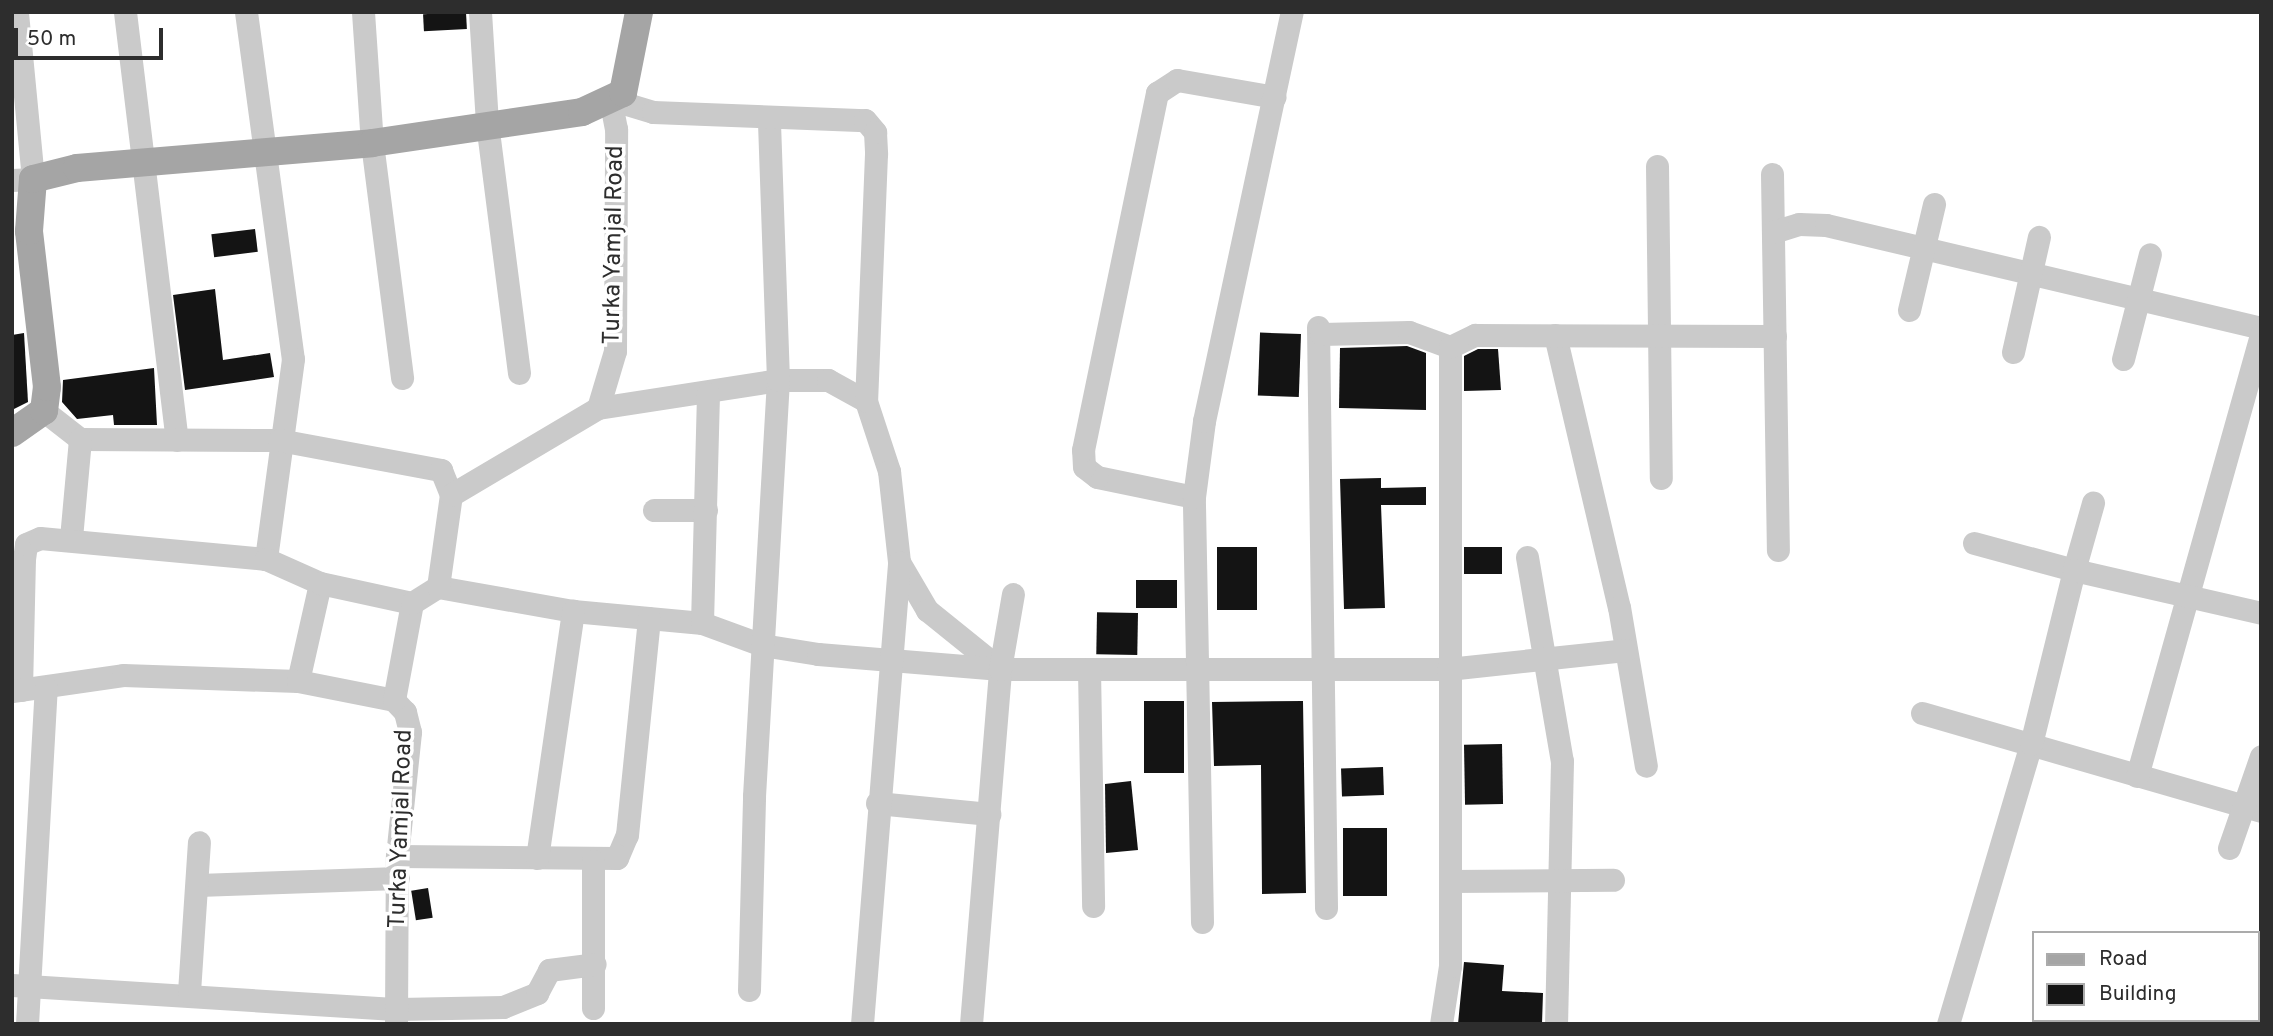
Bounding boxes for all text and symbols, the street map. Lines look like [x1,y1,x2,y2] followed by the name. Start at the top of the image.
[18,14,166,58] scale bar
[27,26,76,53] text: 50 m
[599,145,631,345] street label: Turka Yamjal Road
[384,728,420,930] street label: Turka Yamjal Road
[2032,931,2259,1022] legend
[2099,946,2148,973] text: Road
[2099,981,2177,1008] text: Building

